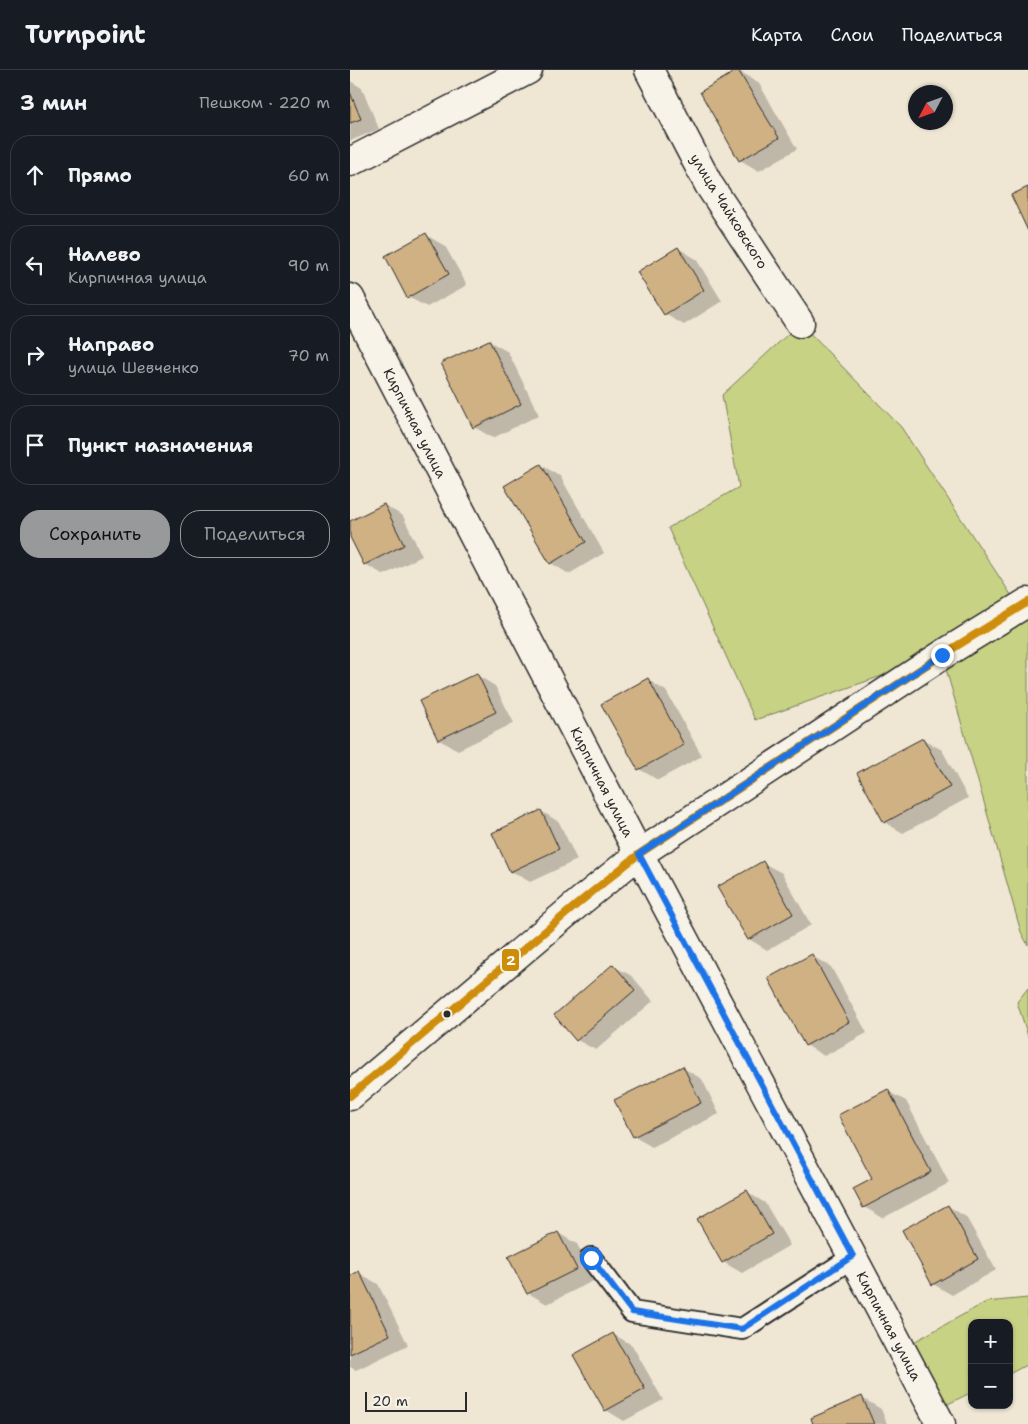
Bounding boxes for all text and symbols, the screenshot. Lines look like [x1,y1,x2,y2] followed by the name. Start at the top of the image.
[25,19,146,51] text: Turnpoint
[751,23,802,47] text: Карта
[830,23,874,47] text: Слои
[902,23,1003,47] text: Поделиться
[908,85,953,130] north arrow
[20,89,87,117] text: 3 мин
[199,92,330,113] text: Пешком · 220 m
[686,150,772,272] street label: улица Чайковского
[21,161,49,189] icon: ahead
[68,163,132,188] text: Прямо
[288,165,329,186] text: 60 m
[68,242,141,267] text: Налево
[21,251,49,279] icon: left
[288,255,329,276] text: 90 m
[68,267,207,288] text: Кирпичная улица
[68,332,154,357] text: Направо
[21,341,49,369] icon: right
[288,345,329,366] text: 70 m
[68,357,199,378] text: улица Шевченко
[379,365,451,481] street label: Кирпичная улица
[21,431,49,459] icon: arrive
[68,433,253,458] text: Пункт назначения
[20,510,170,558] button: Сохранить
[180,510,330,558] button: Поделиться
[931,644,954,667] route end
[566,724,638,840] street label: Кирпичная улица
[501,948,520,972] line badge: 2
[506,951,516,969] text: 2
[442,1009,452,1019] unlabelled marker
[580,1247,603,1270] route start
[853,1268,926,1384] street label: Кирпичная улица
[968,1319,1013,1409] map controls
[968,1319,1013,1364] button: +
[968,1364,1013,1409] button: −
[365,1389,468,1412] scale bar
[372,1392,408,1410] text: 20 m

